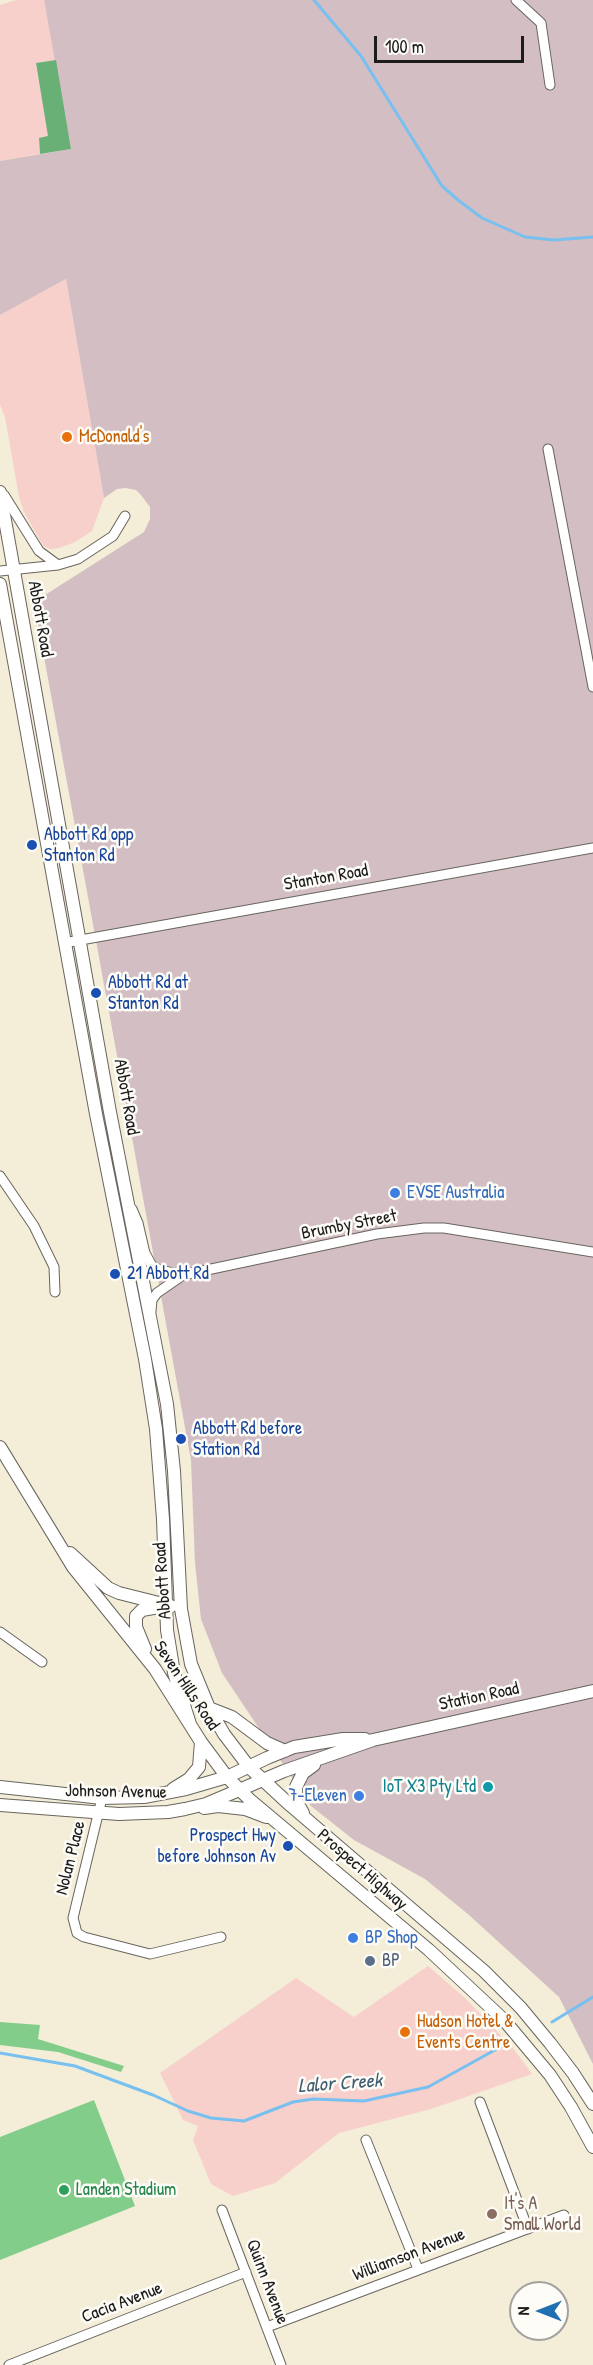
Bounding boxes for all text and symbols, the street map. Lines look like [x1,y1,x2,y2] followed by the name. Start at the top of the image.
[377,24,527,62] scale bar
[385,34,424,59] text: 100 m
[79,426,149,448] place label: McDonald's
[60,430,74,444] marker: McDonald's
[23,579,57,659] street label: Abbott Road
[44,824,133,866] place label: Abbott Rd opp Stanton Rd
[25,838,39,852] marker: Abbott Rd opp Stanton Rd
[282,860,370,896] street label: Stanton Road
[108,972,188,1014] place label: Abbott Rd at Stanton Rd
[89,986,103,1000] marker: Abbott Rd at Stanton Rd
[109,1057,143,1137] street label: Abbott Road
[407,1182,504,1204] place label: EVSE Australia
[388,1186,402,1200] marker: EVSE Australia
[300,1205,398,1245] street label: Brumby Street
[127,1263,209,1285] place label: 21 Abbott Rd
[108,1267,122,1281] marker: 21 Abbott Rd
[193,1418,302,1460] place label: Abbott Rd before Station Rd
[174,1432,188,1446] marker: Abbott Rd before Station Rd
[150,1542,176,1620] street label: Abbott Road
[148,1637,224,1735] street label: Seven Hills Road
[437,1678,521,1716] street label: Station Road
[382,1776,476,1798] place label: IoT X3 Pty Ltd
[65,1780,167,1804] street label: Johnson Avenue
[481,1780,495,1794] marker: IoT X3 Pty Ltd
[288,1785,347,1807] place label: 7-Eleven
[352,1789,366,1803] marker: 7-Eleven
[51,1819,91,1897] street label: Nolan Place
[157,1825,276,1868] place label: Prospect Hwy before Johnson Av
[312,1825,412,1915] street label: Prospect Highway
[281,1839,295,1853] marker: Prospect Hwy before Johnson Av
[365,1927,418,1949] place label: BP Shop
[346,1931,360,1945] marker: BP Shop
[382,1950,400,1972] place label: BP
[363,1954,377,1968] marker: BP
[417,2011,514,2054] place label: Hudson Hotel & Events Centre
[398,2025,412,2039] marker: Hudson Hotel & Events Centre
[297,2069,383,2099] water label: Lalor Creek
[76,2179,176,2201] place label: Landen Stadium
[57,2183,71,2197] marker: Landen Stadium
[504,2193,581,2236] place label: It's A Small World
[485,2207,499,2221] marker: It's A Small World
[350,2224,468,2286] street label: Williamson Avenue
[241,2237,293,2327] street label: Quinn Avenue
[79,2278,165,2328] street label: Cacia Avenue
[509,2281,569,2341] north arrow
[512,2307,534,2315] text: N

